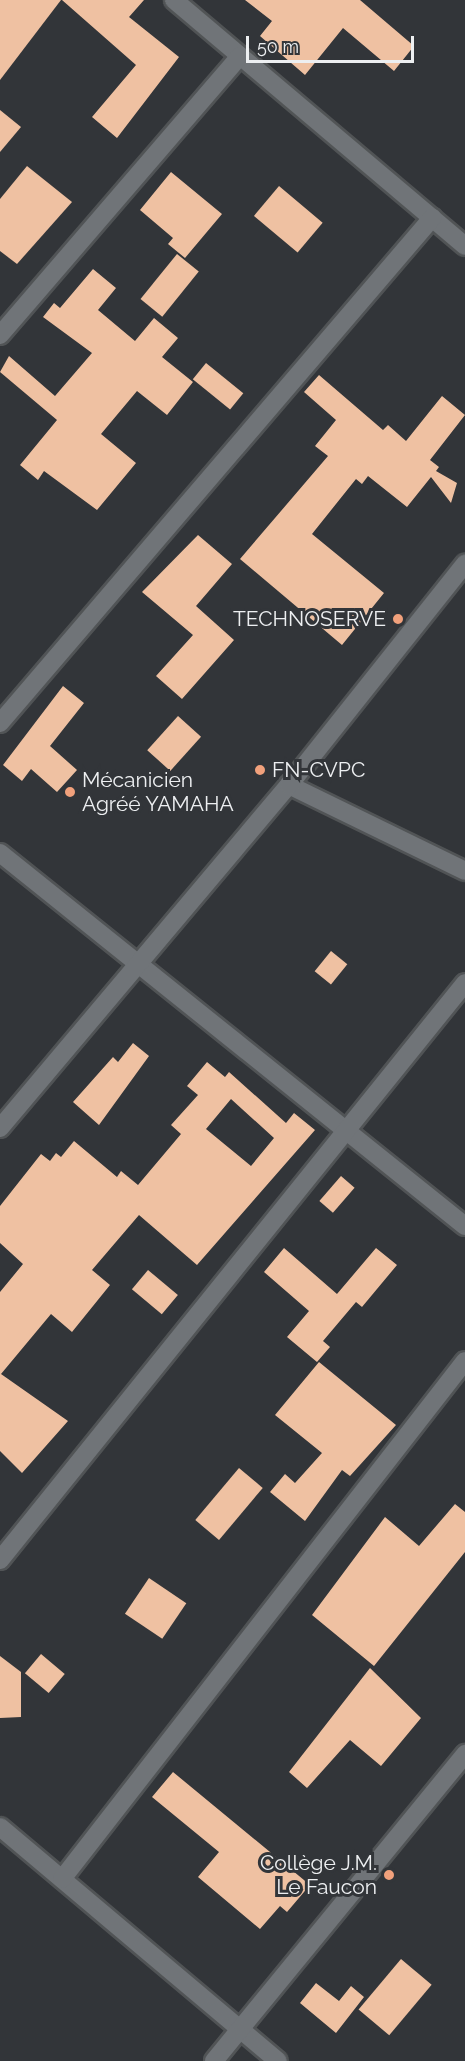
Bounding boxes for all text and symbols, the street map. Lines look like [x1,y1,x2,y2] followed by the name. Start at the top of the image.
[249,24,417,62] scale bar
[257,36,299,57] text: 50 m
[233,606,386,632] place label: TECHNOSERVE
[391,612,405,626] marker: TECHNOSERVE
[272,757,365,783] place label: FN-CVPC
[253,763,267,777] marker: FN-CVPC
[82,767,234,817] place label: Mécanicien Agréé YAMAHA
[63,785,77,799] marker: Mécanicien Agréé YAMAHA
[259,1850,377,1900] place label: Collège J.M. Le Faucon
[382,1868,396,1882] marker: Collège J.M. Le Faucon

